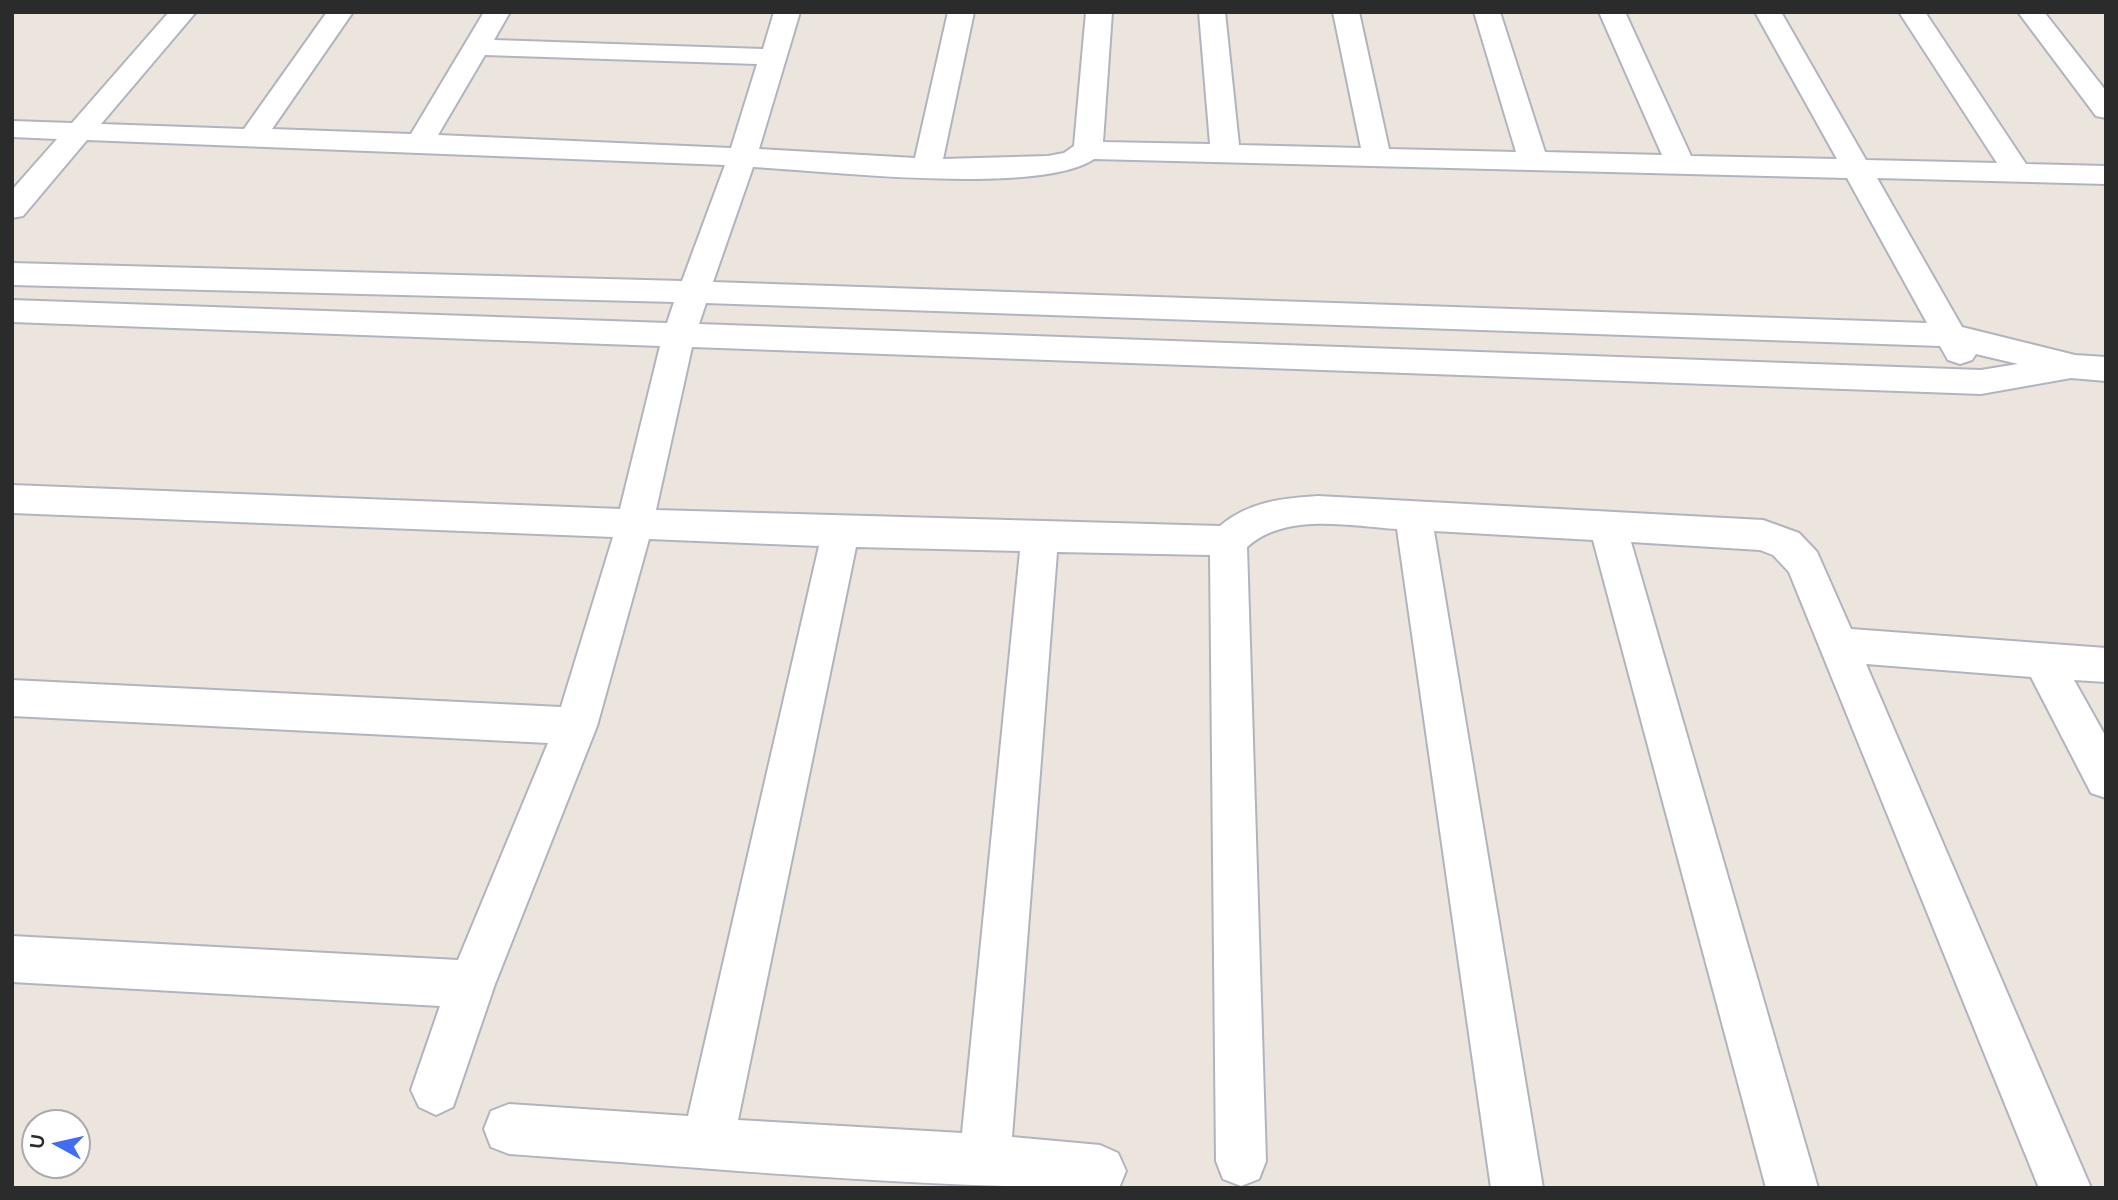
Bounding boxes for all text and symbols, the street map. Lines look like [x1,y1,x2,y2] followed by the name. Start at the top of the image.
[21,1109,91,1179] north arrow
[25,1133,49,1150] text: U

